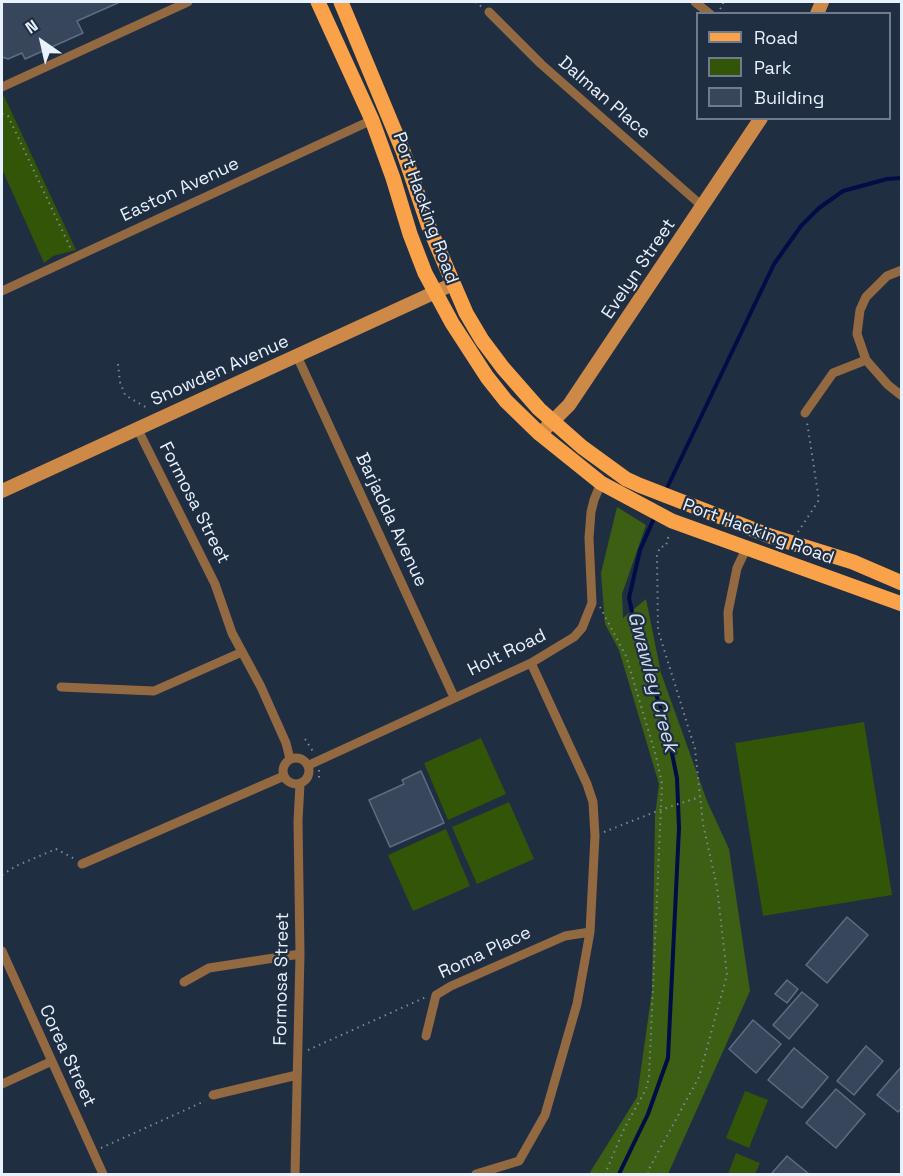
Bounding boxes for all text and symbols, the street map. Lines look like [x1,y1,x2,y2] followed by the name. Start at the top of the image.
[12,12,72,72] north arrow
[696,12,891,120] legend
[21,15,42,38] text: N
[754,26,798,49] text: Road
[554,52,654,144] street label: Dalman Place
[754,56,791,79] text: Park
[754,86,824,109] text: Building
[388,129,462,287] street label: Port Hacking Road
[117,153,243,227] street label: Easton Avenue
[598,215,680,323] street label: Evelyn Street
[148,331,292,411] street label: Snowden Avenue
[154,439,234,567] street label: Formosa Street
[351,450,431,590] street label: Barjadda Avenue
[679,495,837,569] street label: Port Hacking Road
[622,609,682,755] water label: Gwawley Creek
[464,625,550,681] street label: Holt Road
[270,912,294,1046] street label: Formosa Street
[435,922,535,984] street label: Roma Place
[34,1002,100,1110] street label: Corea Street

